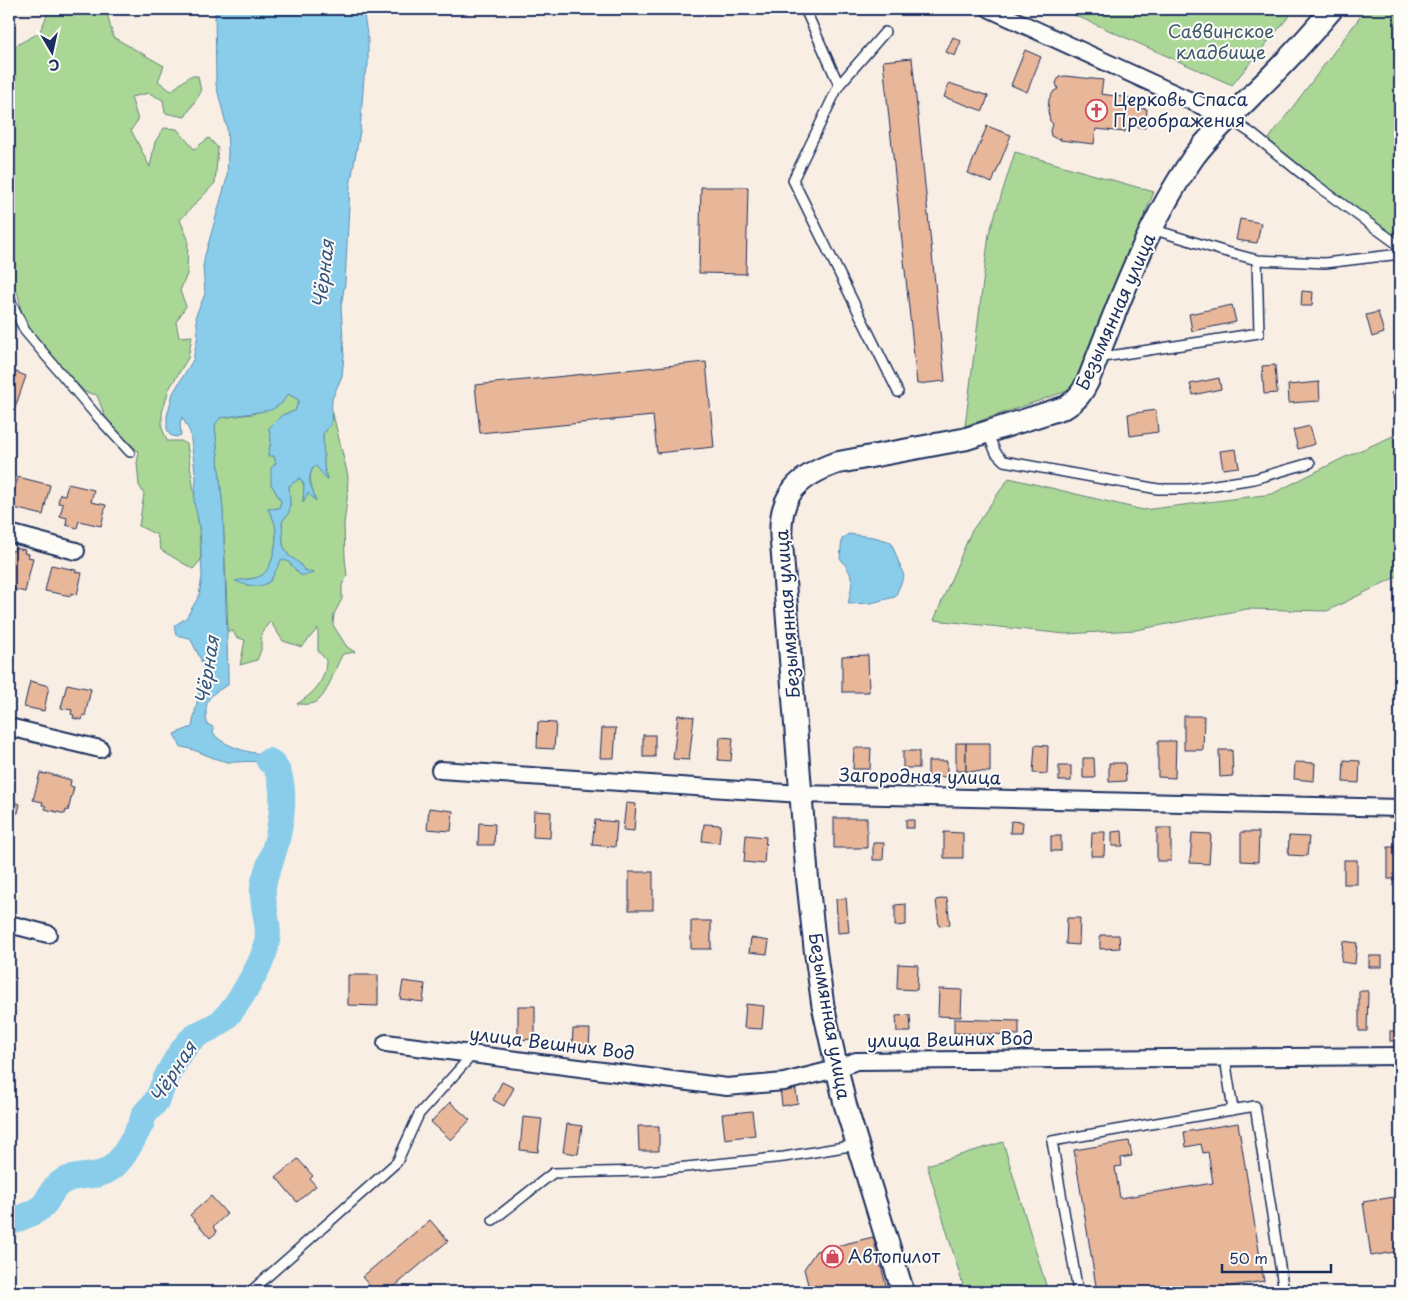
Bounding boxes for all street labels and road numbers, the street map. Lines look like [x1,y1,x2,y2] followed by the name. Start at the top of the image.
[1068,228,1162,394] street label: Безымянная улица
[767,528,806,700] street label: Безымянная улица
[839,761,1002,790] street label: Загородная улица
[802,930,859,1102] street label: Безымянная улица
[468,1019,636,1066] street label: улица Вешних Вод
[867,1024,1033,1053] street label: улица Вешних Вод

